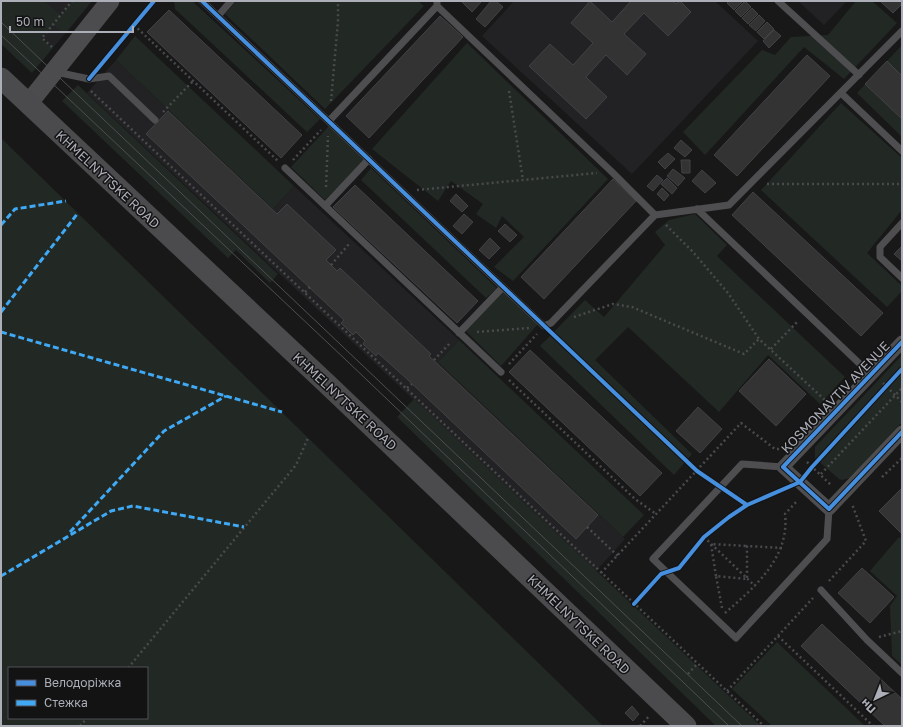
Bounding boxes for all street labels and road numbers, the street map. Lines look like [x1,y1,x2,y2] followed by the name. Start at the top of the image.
[53,127,163,231] street label: KHMELNYTSKE ROAD
[777,338,893,456] street label: KOSMONAVTIV AVENUE
[290,349,400,453] street label: KHMELNYTSKE ROAD
[524,571,634,677] street label: KHMELNYTSKE ROAD

